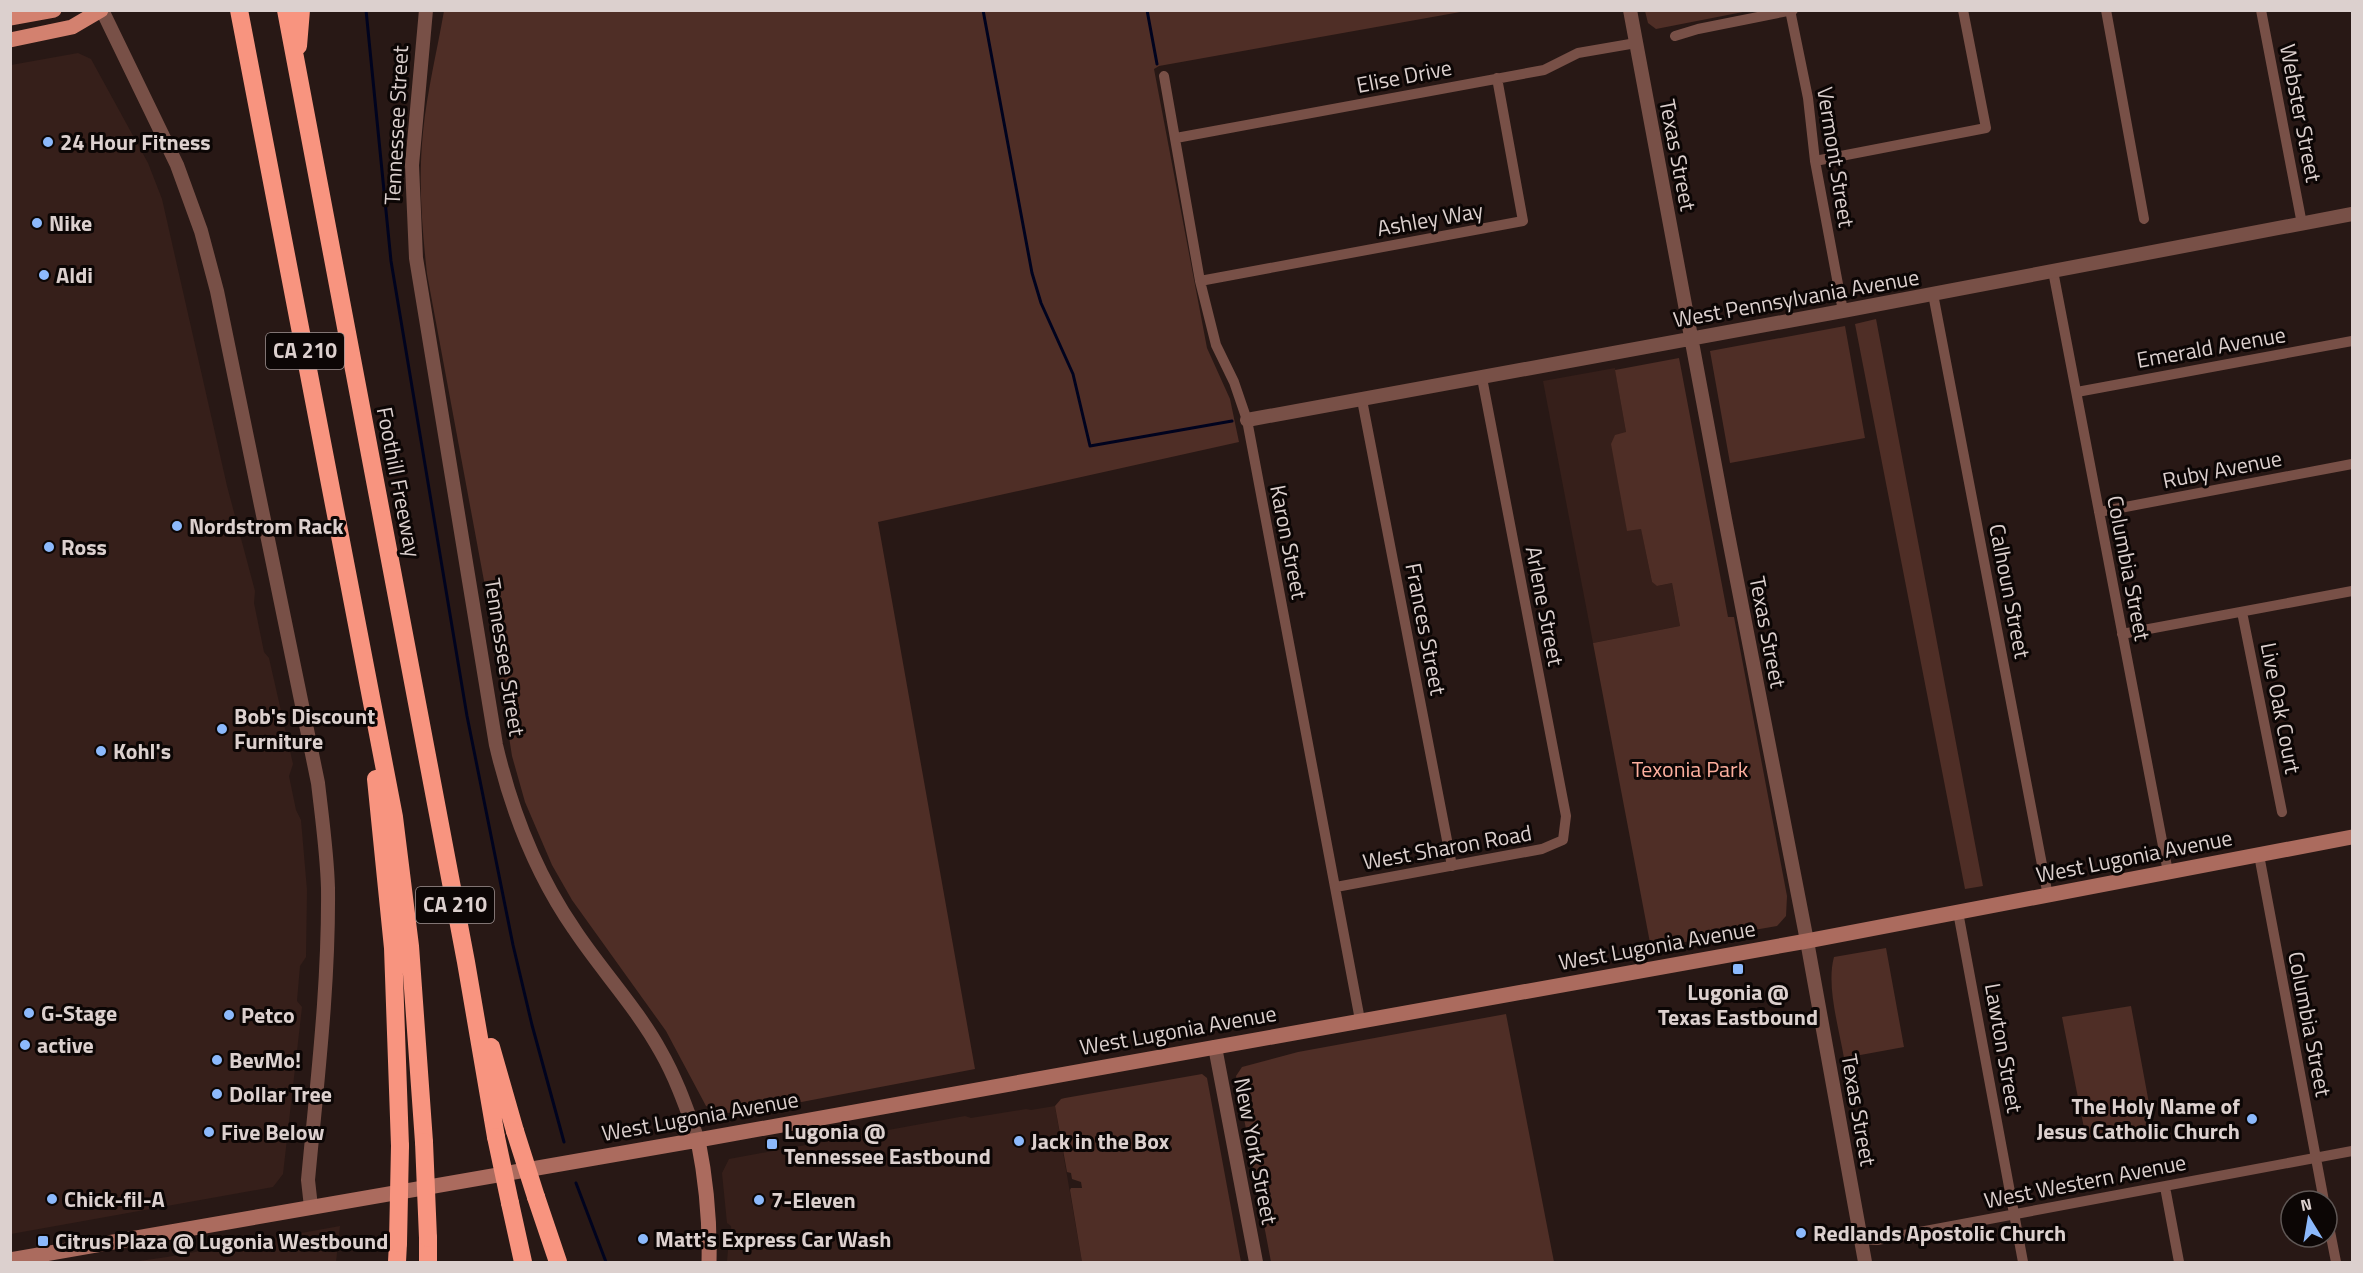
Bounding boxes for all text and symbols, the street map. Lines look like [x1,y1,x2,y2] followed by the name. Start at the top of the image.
[2271,41,2331,185] street label: Webster Street
[375,44,417,206] street label: Tennessee Street
[1353,50,1455,102] street label: Elise Drive
[1808,84,1864,230] street label: Vermont Street
[1651,96,1706,214] street label: Texas Street
[60,125,211,159] place label: 24 Hour Fitness
[41,135,55,149] marker: 24 Hour Fitness
[1374,193,1486,245] street label: Ashley Way
[49,206,92,240] place label: Nike
[30,216,44,230] marker: Nike
[56,258,93,292] place label: Aldi
[1670,260,1922,336] street label: West Pennsylvania Avenue
[37,268,51,282] marker: Aldi
[2134,317,2288,377] street label: Emerald Avenue
[266,333,344,369] road number: CA 210
[368,404,430,560] street label: Foothill Freeway
[2159,441,2285,497] street label: Ruby Avenue
[1261,482,1317,602] street label: Karon Street
[2098,492,2160,644] street label: Columbia Street
[189,509,344,543] place label: Nordstrom Rack
[170,519,184,533] marker: Nordstrom Rack
[1980,521,2040,662] street label: Calhoun Street
[61,530,107,564] place label: Ross
[42,540,56,554] marker: Ross
[1517,543,1573,669] street label: Arlene Street
[1397,560,1456,698] street label: Frances Street
[1741,573,1796,691] street label: Texas Street
[476,575,534,739] street label: Tennessee Street
[2252,639,2310,777] street label: Live Oak Court
[234,699,375,758] place label: Bob's Discount Furniture
[215,722,229,736] marker: Bob's Discount Furniture
[113,734,171,768] place label: Kohl's
[94,744,108,758] marker: Kohl's
[1632,752,1749,786] park label: Texonia Park
[1360,815,1534,879] street label: West Sharon Road
[2033,820,2235,892] street label: West Lugonia Avenue
[416,887,494,923] road number: CA 210
[1556,911,1758,979] street label: West Lugonia Avenue
[2279,948,2341,1100] street label: Columbia Street
[1731,962,1745,976] marker: Lugonia @ Texas Eastbound
[1658,975,1818,1034] place label: Lugonia @ Texas Eastbound
[1976,981,2032,1116] street label: Lawton Street
[41,996,117,1030] place label: G-Stage
[1077,996,1279,1064] street label: West Lugonia Avenue
[241,998,295,1032] place label: Petco
[22,1006,36,1020] marker: G-Stage
[222,1008,236,1022] marker: Petco
[37,1028,94,1062] place label: active
[18,1038,32,1052] marker: active
[229,1043,301,1077] place label: BevMo!
[1832,1051,1886,1169] street label: Texas Street
[210,1053,224,1067] marker: BevMo!
[1225,1075,1287,1228] street label: New York Street
[229,1077,332,1111] place label: Dollar Tree
[599,1082,801,1150] street label: West Lugonia Avenue
[210,1087,224,1101] marker: Dollar Tree
[2037,1089,2240,1148] place label: The Holy Name of Jesus Catholic Church
[2245,1112,2259,1126] marker: The Holy Name of Jesus Catholic Church
[784,1114,991,1173] place label: Lugonia @ Tennessee Eastbound
[221,1115,324,1149] place label: Five Below
[1031,1124,1170,1158] place label: Jack in the Box
[202,1125,216,1139] marker: Five Below
[1012,1134,1026,1148] marker: Jack in the Box
[765,1137,779,1151] marker: Lugonia @ Tennessee Eastbound
[1981,1145,2189,1217] street label: West Western Avenue
[64,1182,165,1216] place label: Chick-fil-A
[771,1183,856,1217] place label: 7-Eleven
[2279,1189,2339,1249] north arrow
[2298,1191,2314,1217] text: N
[45,1192,59,1206] marker: Chick-fil-A
[752,1193,766,1207] marker: 7-Eleven
[1813,1216,2066,1250] place label: Redlands Apostolic Church
[655,1222,891,1256] place label: Matt's Express Car Wash
[55,1224,388,1258] place label: Citrus Plaza @ Lugonia Westbound
[1794,1226,1808,1240] marker: Redlands Apostolic Church
[636,1232,650,1246] marker: Matt's Express Car Wash
[36,1234,50,1248] marker: Citrus Plaza @ Lugonia Westbound

